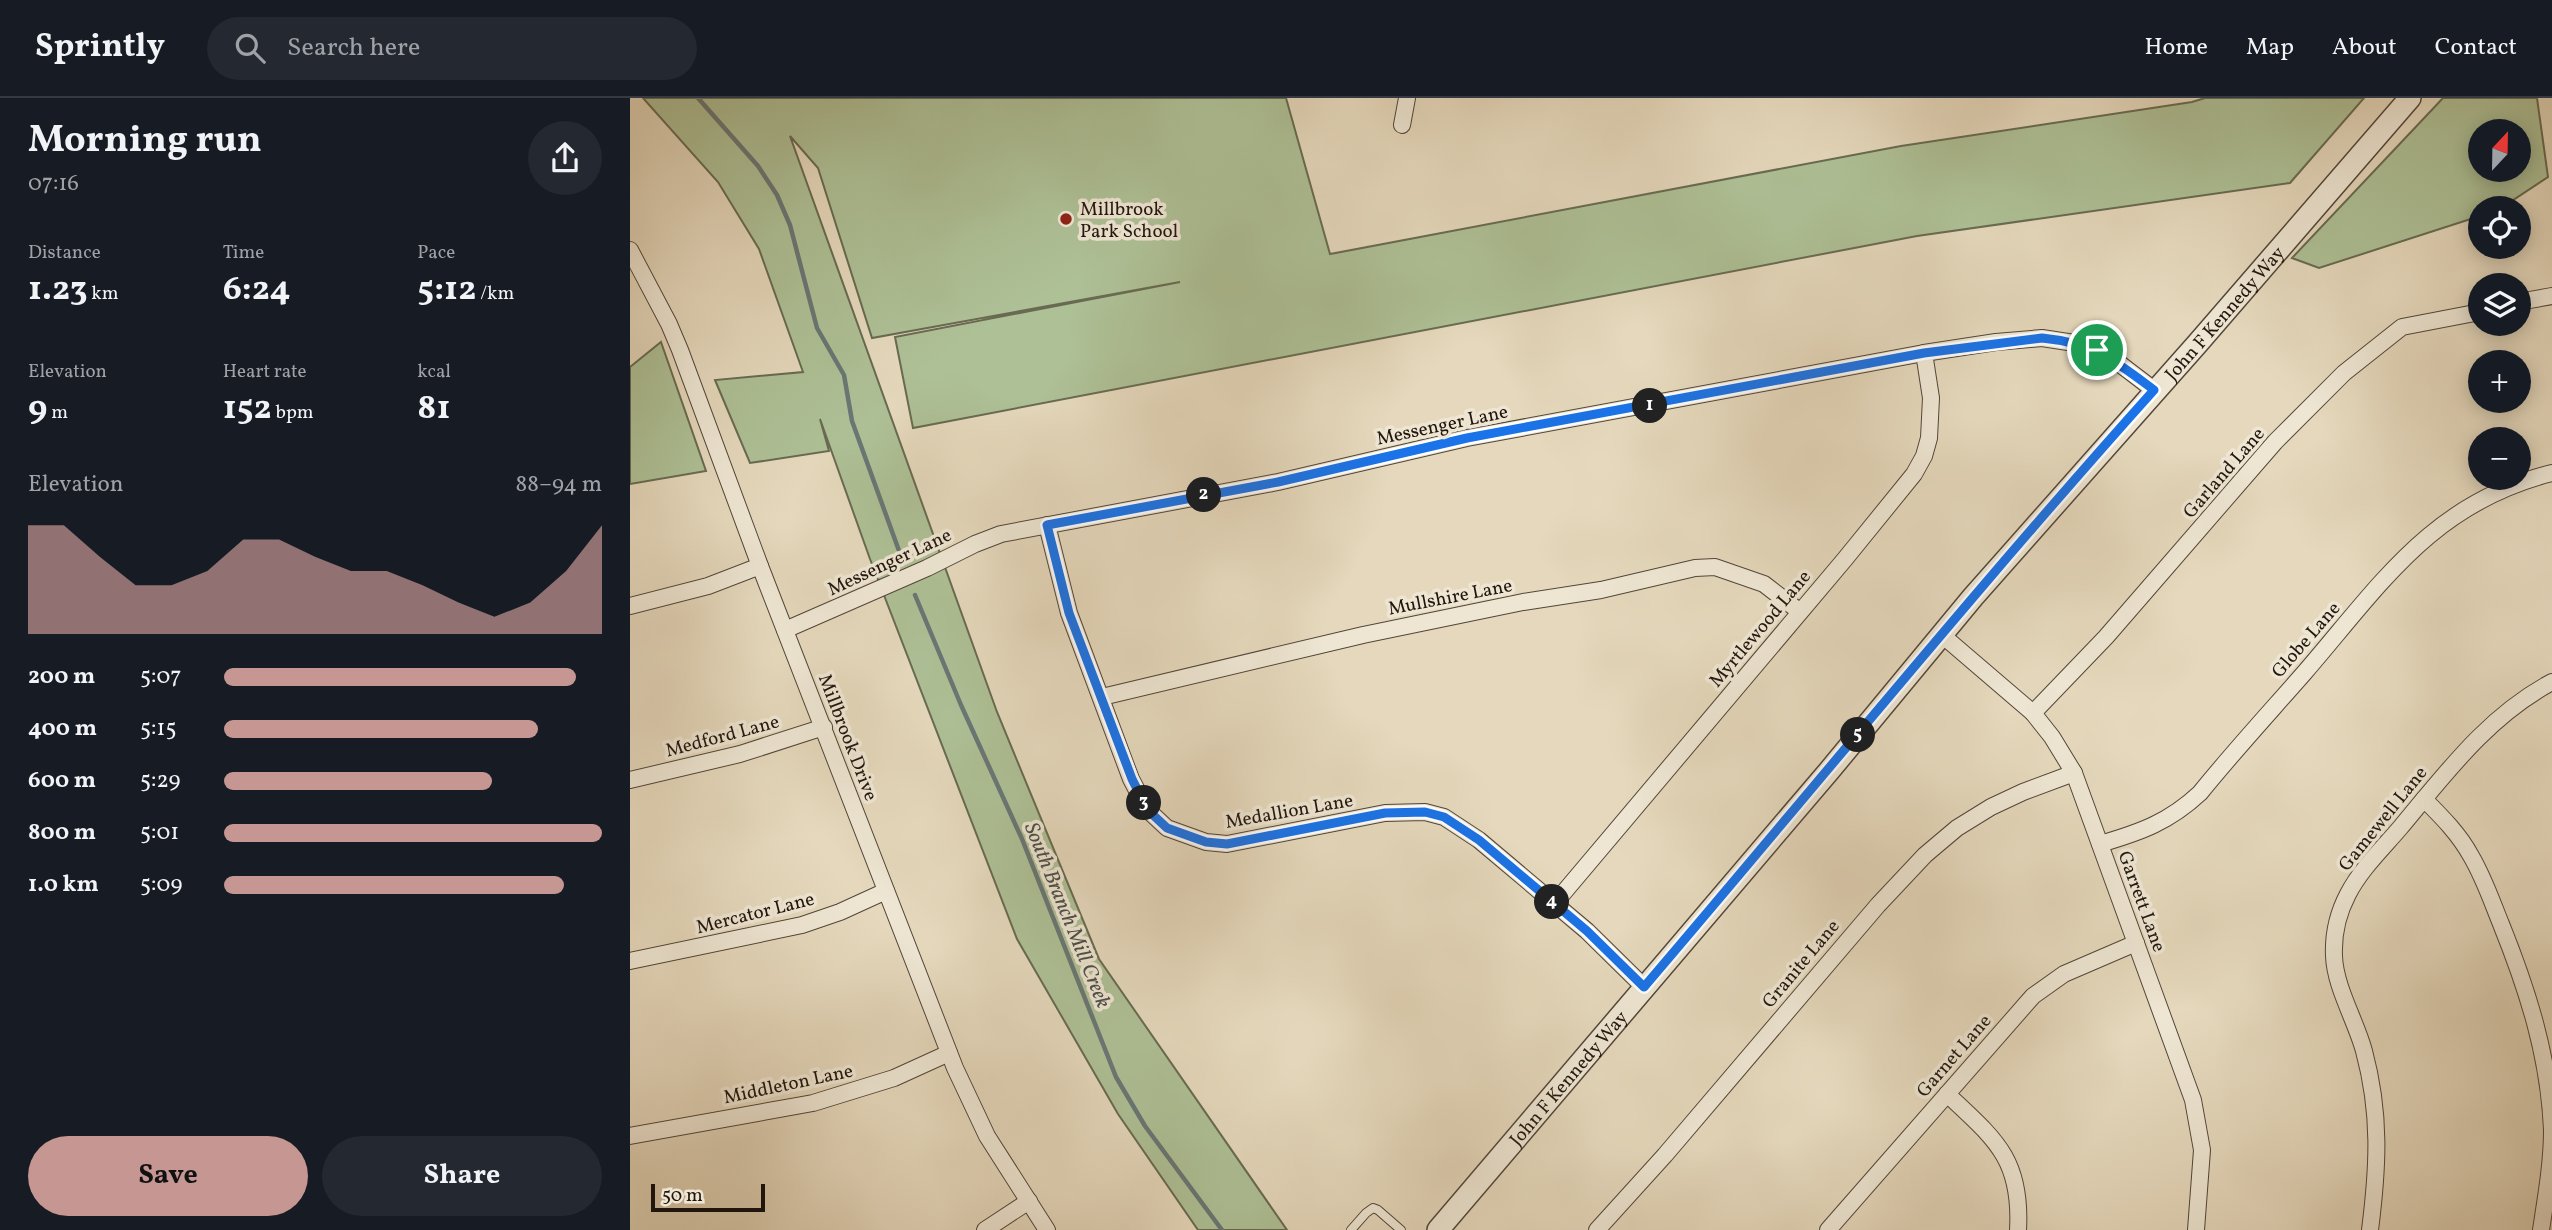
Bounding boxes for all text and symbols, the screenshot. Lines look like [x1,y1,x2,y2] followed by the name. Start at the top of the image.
[207,17,697,80] search box
[35,25,165,71] text: Sprintly
[231,29,269,67] icon: search
[287,30,420,66] text: Search here
[2144,31,2208,65] text: Home
[2246,31,2294,65] text: Map
[2332,31,2397,65] text: About
[2435,31,2517,65] text: Contact
[28,115,262,168] text: Morning run
[2468,119,2530,182] north arrow
[2468,119,2531,490] map controls
[528,121,602,195] button: share
[28,168,79,200] text: 07:16
[2468,196,2531,259] button: locate
[1080,197,1178,245] place label: Millbrook Park School
[1058,211,1074,227] marker: Millbrook Park School
[28,240,101,266] text: Distance
[223,240,264,266] text: Time
[417,240,455,266] text: Pace
[2160,241,2291,387] street label: John F Kennedy Way
[28,266,88,314] text: 1.23
[223,266,291,314] text: 6:24
[417,266,476,314] text: 5:12
[2468,273,2531,336] button: layers
[88,281,119,307] text: km
[476,281,514,307] text: /km
[2067,320,2127,380] pin
[2078,331,2116,369] icon: arrive
[2468,350,2531,413] button: +
[28,359,107,385] text: Elevation
[223,359,307,385] text: Heart rate
[417,359,451,385] text: kcal
[28,385,47,433] text: 9
[223,385,272,433] text: 152
[417,385,450,433] text: 81
[1632,388,1668,424] pin: 1
[1646,392,1653,418] text: 1
[1374,399,1511,453] street label: Messenger Lane
[47,400,68,426] text: m
[272,400,314,426] text: bpm
[2178,422,2271,524] street label: Garland Lane
[2468,427,2531,490] button: −
[28,469,124,501] text: Elevation
[516,469,602,501] text: 88–94 m
[1186,478,1222,512] pin: 2
[1199,481,1208,507] text: 2
[824,523,956,603] street label: Messenger Lane
[1704,565,1817,694] street label: Myrtlewood Lane
[1386,573,1515,623] street label: Mullshire Lane
[2266,597,2347,684] street label: Globe Lane
[28,661,95,693] text: 200 m
[140,661,181,693] text: 5:07
[811,671,883,805] street label: Millbrook Drive
[663,709,782,765] street label: Medford Lane
[28,713,97,745] text: 400 m
[140,713,176,745] text: 5:15
[1840,718,1876,752] pin: 5
[1853,721,1862,747] text: 5
[2333,761,2434,877] street label: Gamewell Lane
[28,765,96,797] text: 600 m
[140,765,181,797] text: 5:29
[1126,786,1162,820] pin: 3
[1223,788,1355,836] street label: Medallion Lane
[1139,789,1148,815] text: 3
[28,817,96,849] text: 800 m
[140,817,179,849] text: 5:01
[1016,818,1117,1013] water label: South Branch Mill Creek
[2111,848,2171,956] street label: Garrett Lane
[28,869,99,901] text: 1.0 km
[140,869,182,901] text: 5:09
[1534,884,1570,920] pin: 4
[694,887,817,941] street label: Mercator Lane
[1546,888,1557,914] text: 4
[1757,915,1846,1014] street label: Granite Lane
[1504,1006,1634,1152] street label: John F Kennedy Way
[1911,1009,1998,1104] street label: Garnet Lane
[721,1059,856,1111] street label: Middleton Lane
[28,1136,308,1216] button: Save
[322,1136,602,1216] button: Share
[651,1181,765,1213] scale bar
[662,1183,703,1209] text: 50 m

